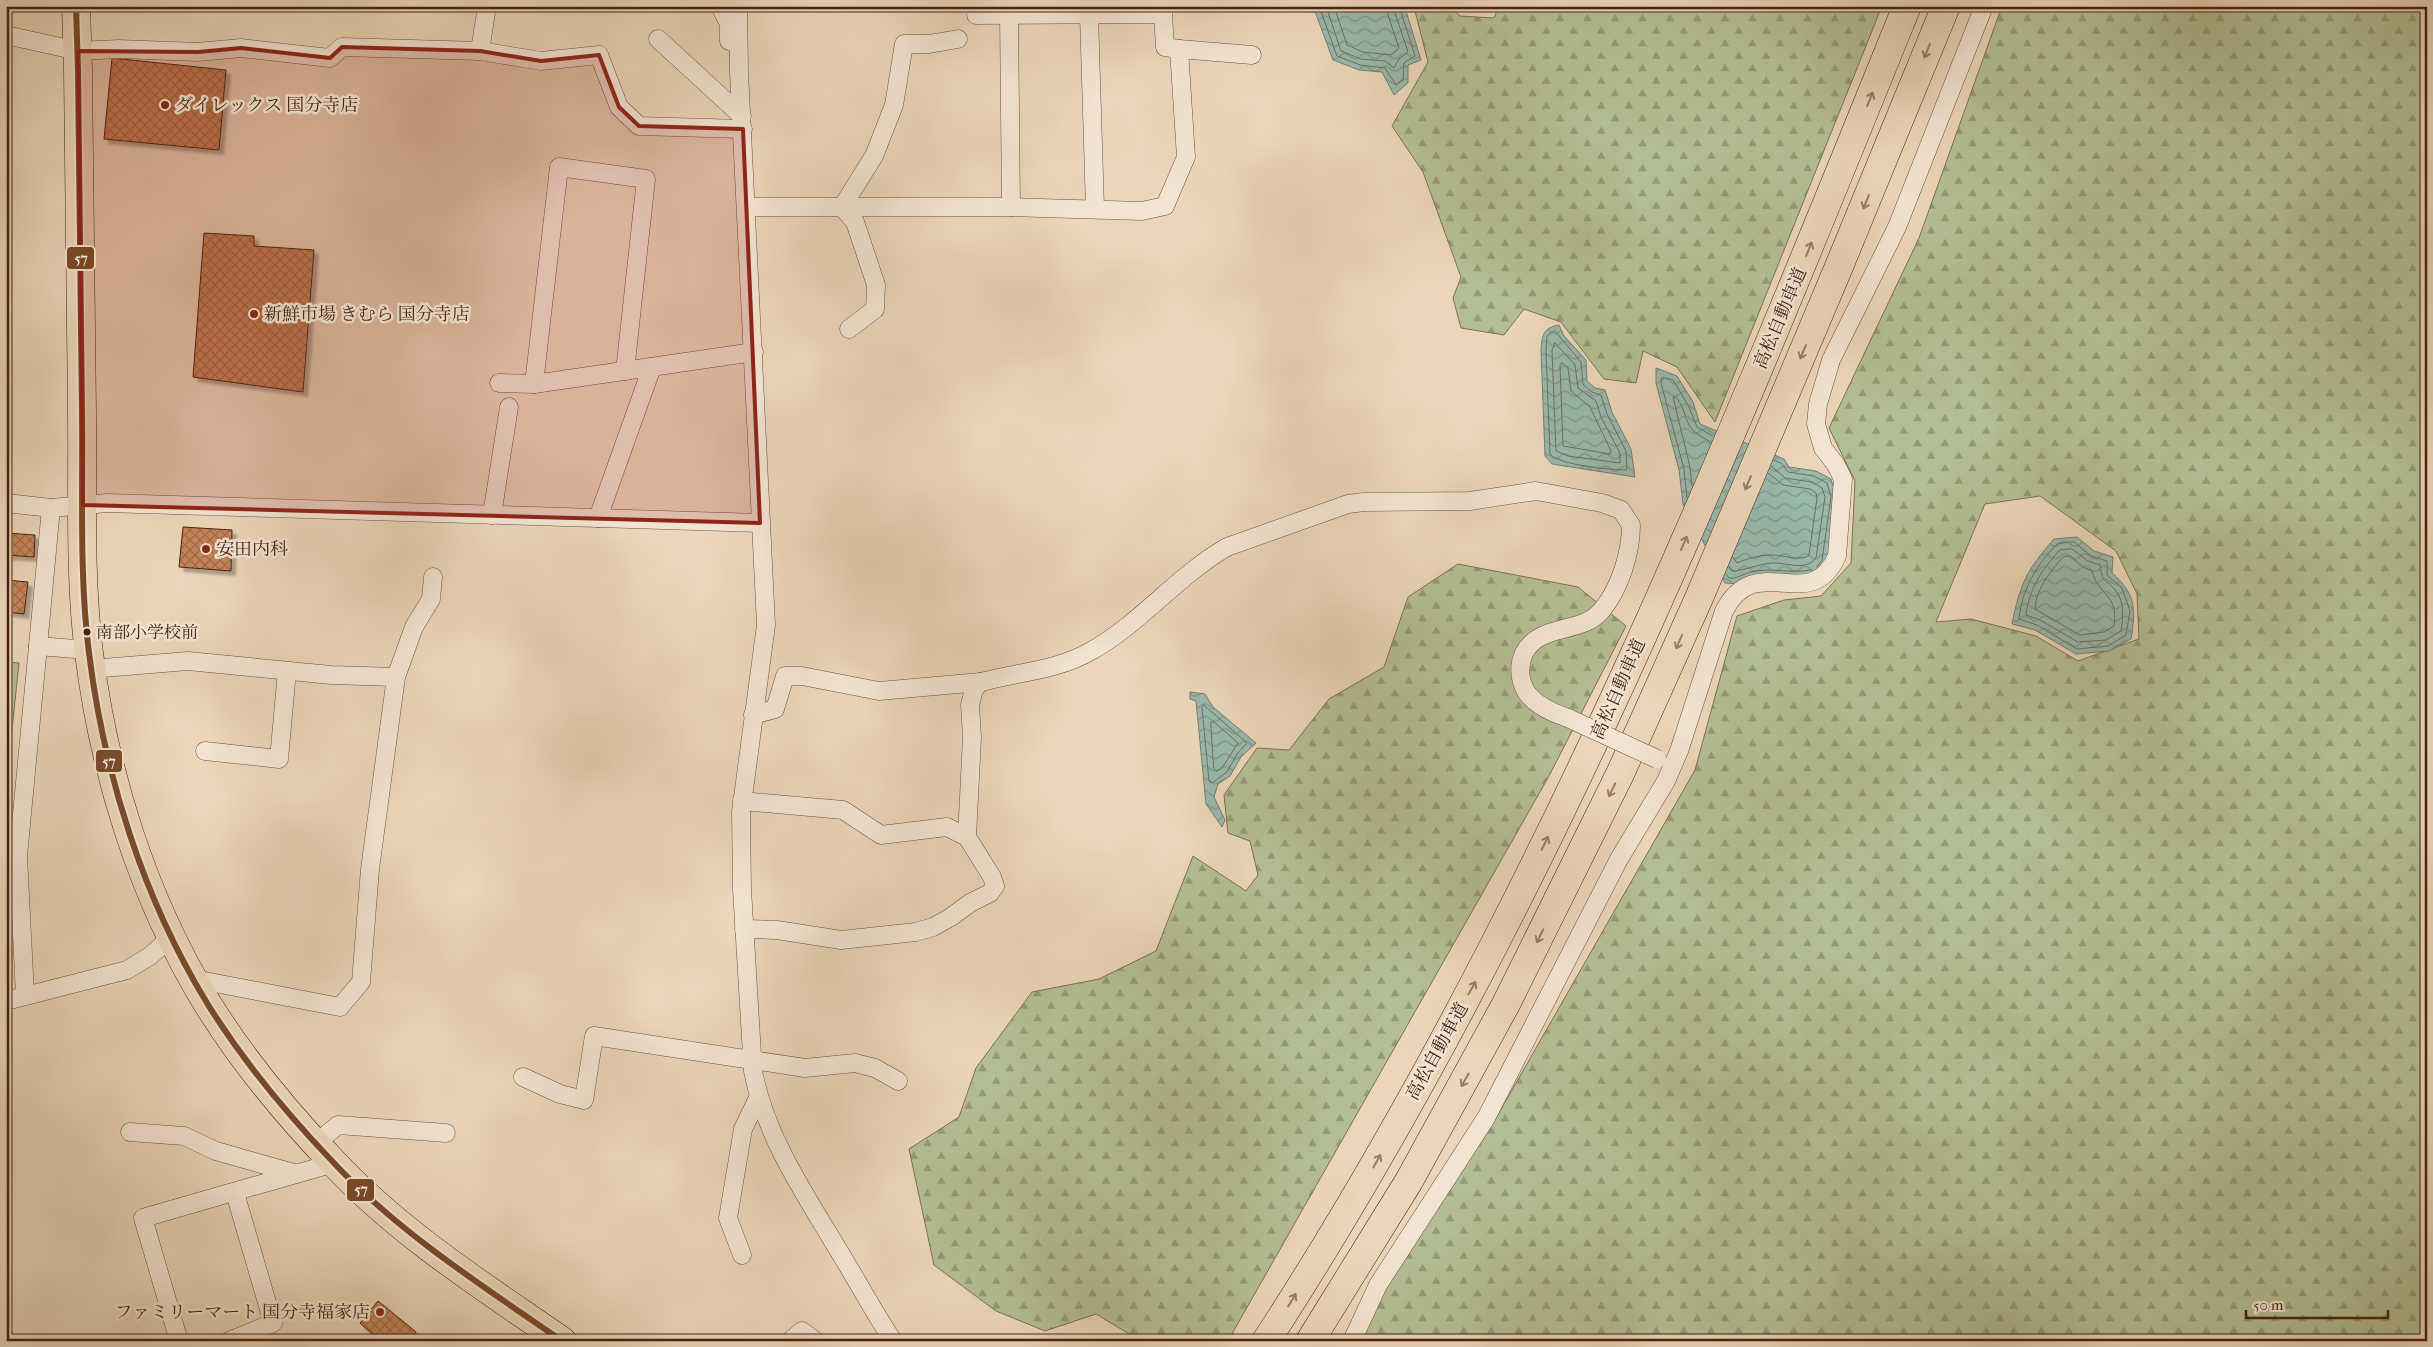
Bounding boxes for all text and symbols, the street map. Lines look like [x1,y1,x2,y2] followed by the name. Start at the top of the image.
[1922,43,1931,58] one-way arrow
[1866,91,1875,106] one-way arrow
[175,95,358,116] place label: ダイレックス 国分寺店
[159,99,171,111] marker: ダイレックス 国分寺店
[1861,194,1870,209] one-way arrow
[1804,242,1814,257] one-way arrow
[66,246,95,270] line badge: 57
[75,250,88,267] text: 57
[1750,264,1811,372] street label: 高松自動車道
[264,304,470,325] place label: 新鮮市場 きむら 国分寺店
[248,308,260,320] marker: 新鮮市場 きむら 国分寺店
[1798,344,1808,359] one-way arrow
[1742,475,1752,490] one-way arrow
[1679,536,1689,551] one-way arrow
[216,539,288,560] place label: 安田内科
[200,543,212,555] marker: 安田内科
[96,622,198,642] place label: 南部小学校前
[82,627,92,637] marker: 南部小学校前
[1674,634,1684,649] one-way arrow
[1587,636,1650,743] street label: 高松自動車道
[95,749,123,773] line badge: 57
[103,753,116,770] text: 57
[1607,782,1616,797] one-way arrow
[1540,835,1550,850] one-way arrow
[1535,928,1545,943] one-way arrow
[1467,980,1477,995] one-way arrow
[1402,999,1473,1104] street label: 高松自動車道
[1460,1072,1470,1087] one-way arrow
[1372,1154,1382,1168] one-way arrow
[346,1178,375,1202] line badge: 57
[355,1181,368,1198] text: 57
[2246,1287,2388,1319] scale bar
[1288,1293,1298,1307] one-way arrow
[2253,1296,2284,1314] text: 50 m
[115,1302,370,1323] place label: ファミリーマート 国分寺福家店
[374,1306,386,1318] marker: ファミリーマート 国分寺福家店

